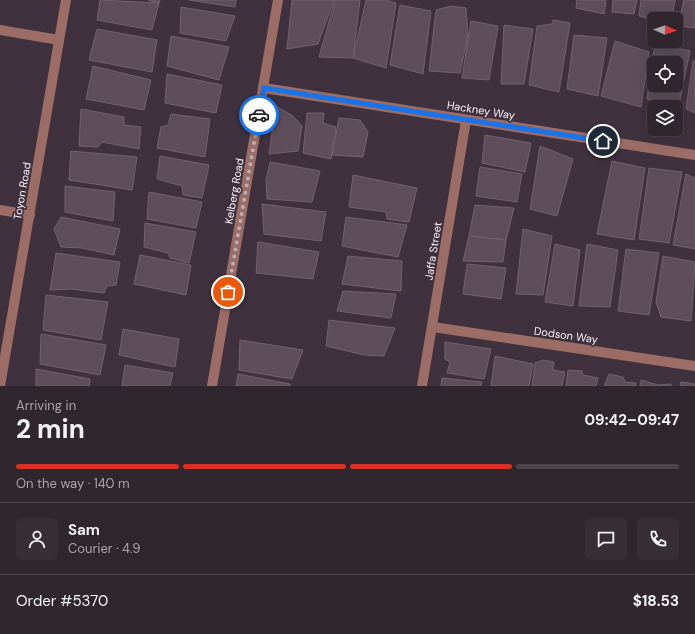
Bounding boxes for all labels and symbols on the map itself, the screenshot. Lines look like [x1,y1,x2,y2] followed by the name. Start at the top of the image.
[647,12,683,48] north arrow
[239,95,279,135] courier
[446,98,516,122] street label: Hackney Way
[586,124,620,158] pin
[221,157,247,225] street label: Kelberg Road
[10,161,34,221] street label: Toyon Road
[421,221,445,281] street label: Jaffa Street
[211,275,245,309] pin
[533,324,599,346] street label: Dodson Way

